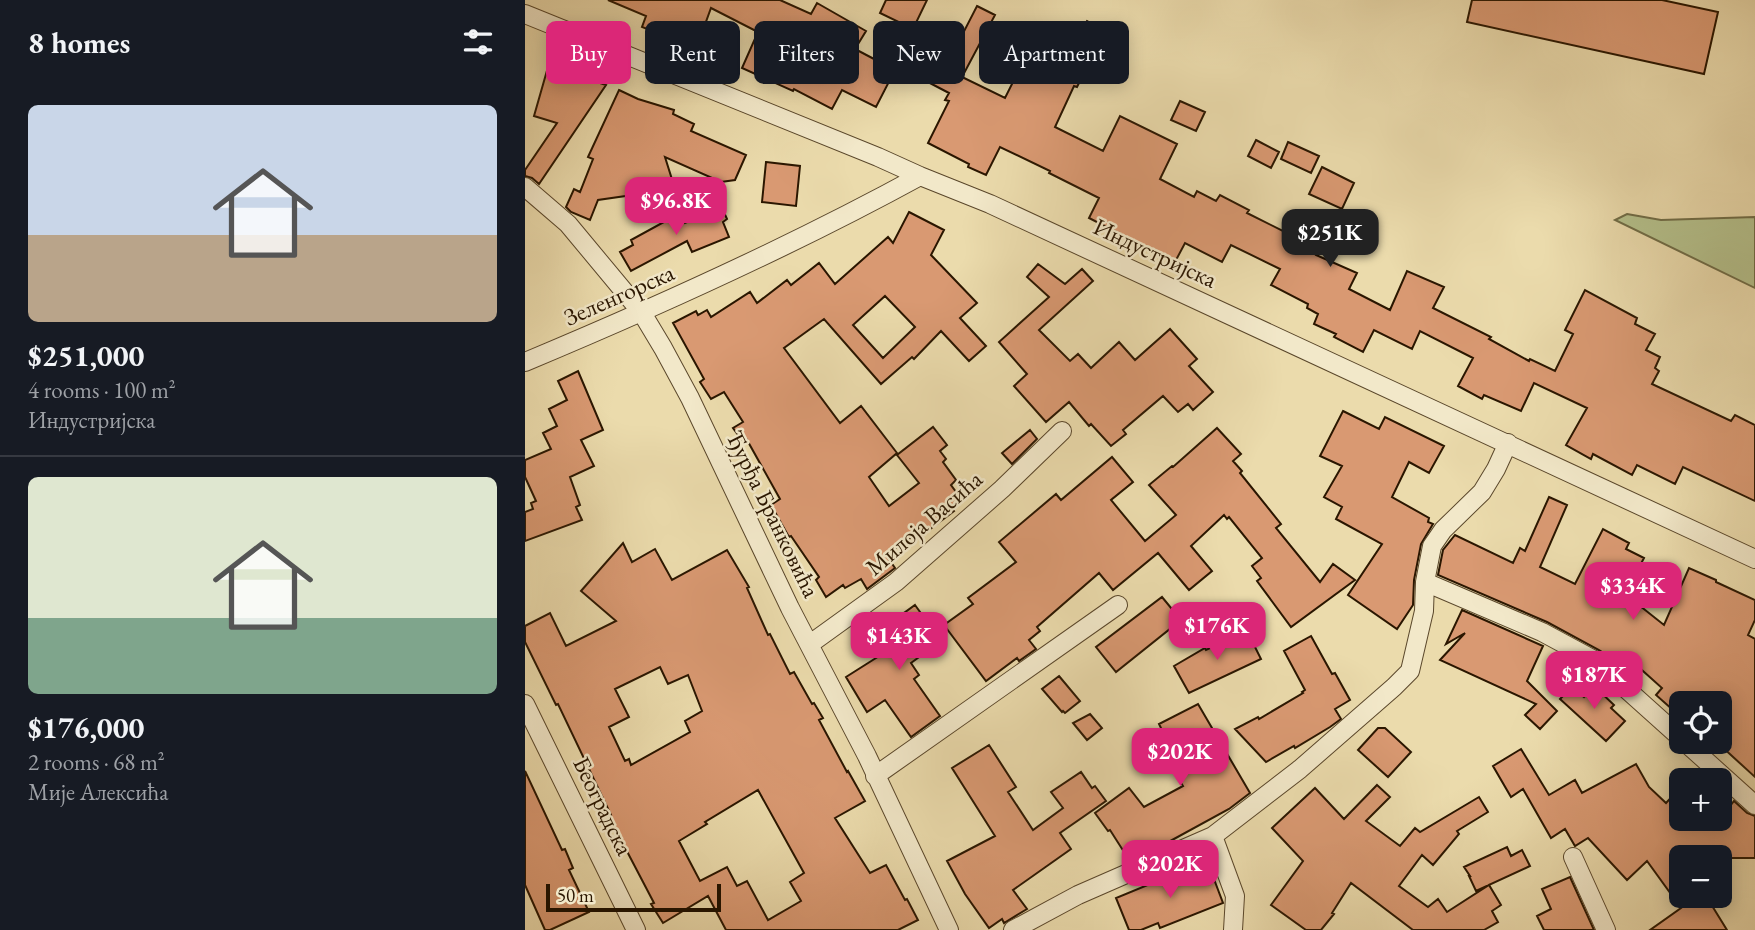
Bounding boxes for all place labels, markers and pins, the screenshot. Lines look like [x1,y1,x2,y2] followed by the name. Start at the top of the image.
[619,177,733,237] pin: $96.8K
[1281,210,1379,269] pin: $251K
[1584,562,1682,622] pin: $334K
[1168,602,1266,662] pin: $176K
[850,612,948,672] pin: $143K
[1545,652,1643,711] pin: $187K
[1131,728,1229,788] pin: $202K
[1121,841,1219,900] pin: $202K

